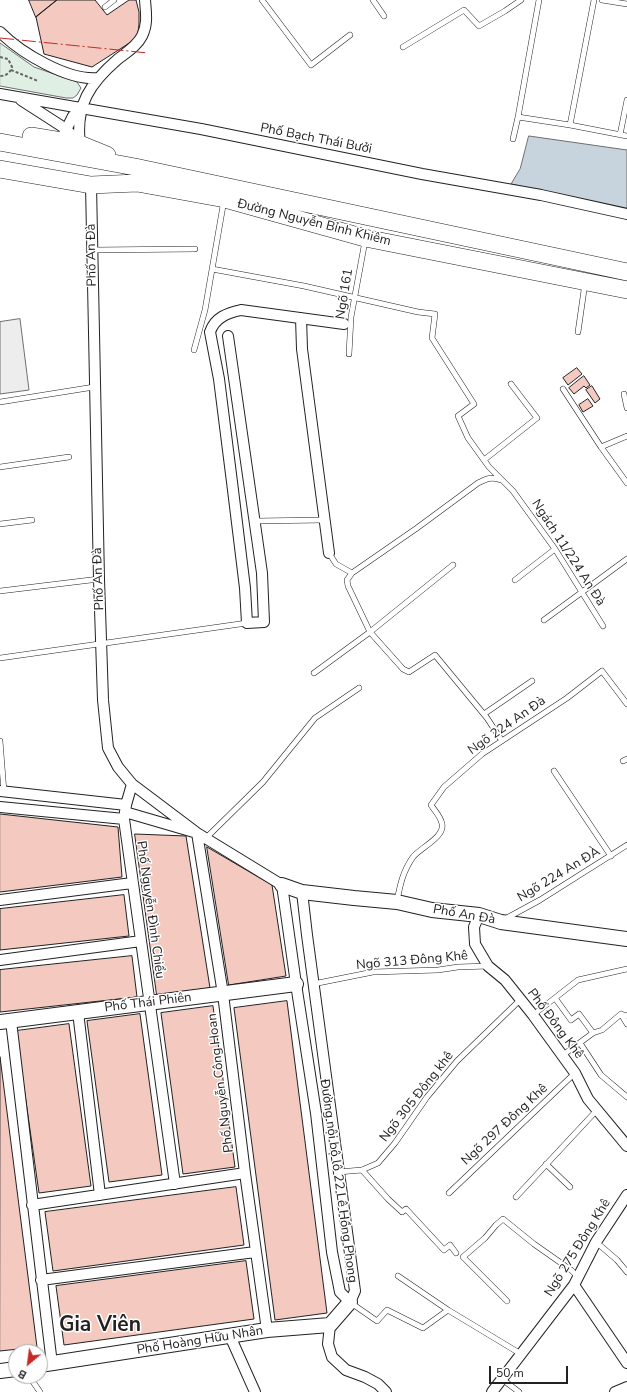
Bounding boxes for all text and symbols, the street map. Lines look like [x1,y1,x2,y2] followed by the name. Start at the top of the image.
[259,121,373,157] street label: Phố Bạch Thái Bưởi
[236,196,392,250] street label: Đường Nguyễn Bỉnh Khiêm
[84,223,100,287] street label: Phố An Đà
[333,267,357,321] street label: Ngõ 161
[528,497,608,609] street label: Ngách 11/224 An Đà
[90,547,108,611] street label: Phố An Đà
[465,693,549,759] street label: Ngõ 224 An Đà
[133,840,167,980] street label: Phố Nguyễn Đình Chiểu
[515,844,603,906] street label: Ngõ 224 An ĐÀ
[432,902,496,928] street label: Phố An Đà
[355,948,469,974] street label: Ngõ 313 Đông Khê
[524,986,586,1062] street label: Phố Đông Khê
[104,990,192,1016] street label: Phố Thái Phiên
[205,1012,237,1154] street label: Phố Nguyễn Công Hoan
[377,1049,457,1145] street label: Ngõ 305 Đông khê
[316,1078,360,1284] street label: Đường nội bộ lô 22 Lê Hồng Phong
[459,1081,551,1169] street label: Ngõ 297 Đông Khê
[542,1196,614,1300] street label: Ngõ 275 Đông Khê
[59,1313,141,1339] district label: Gia Viên
[136,1323,264,1359] street label: Phố Hoàng Hữu Nhân
[8,1344,48,1384] north arrow
[491,1358,570,1384] scale bar
[496,1365,524,1381] text: 50 m
[15,1366,29,1382] text: B

